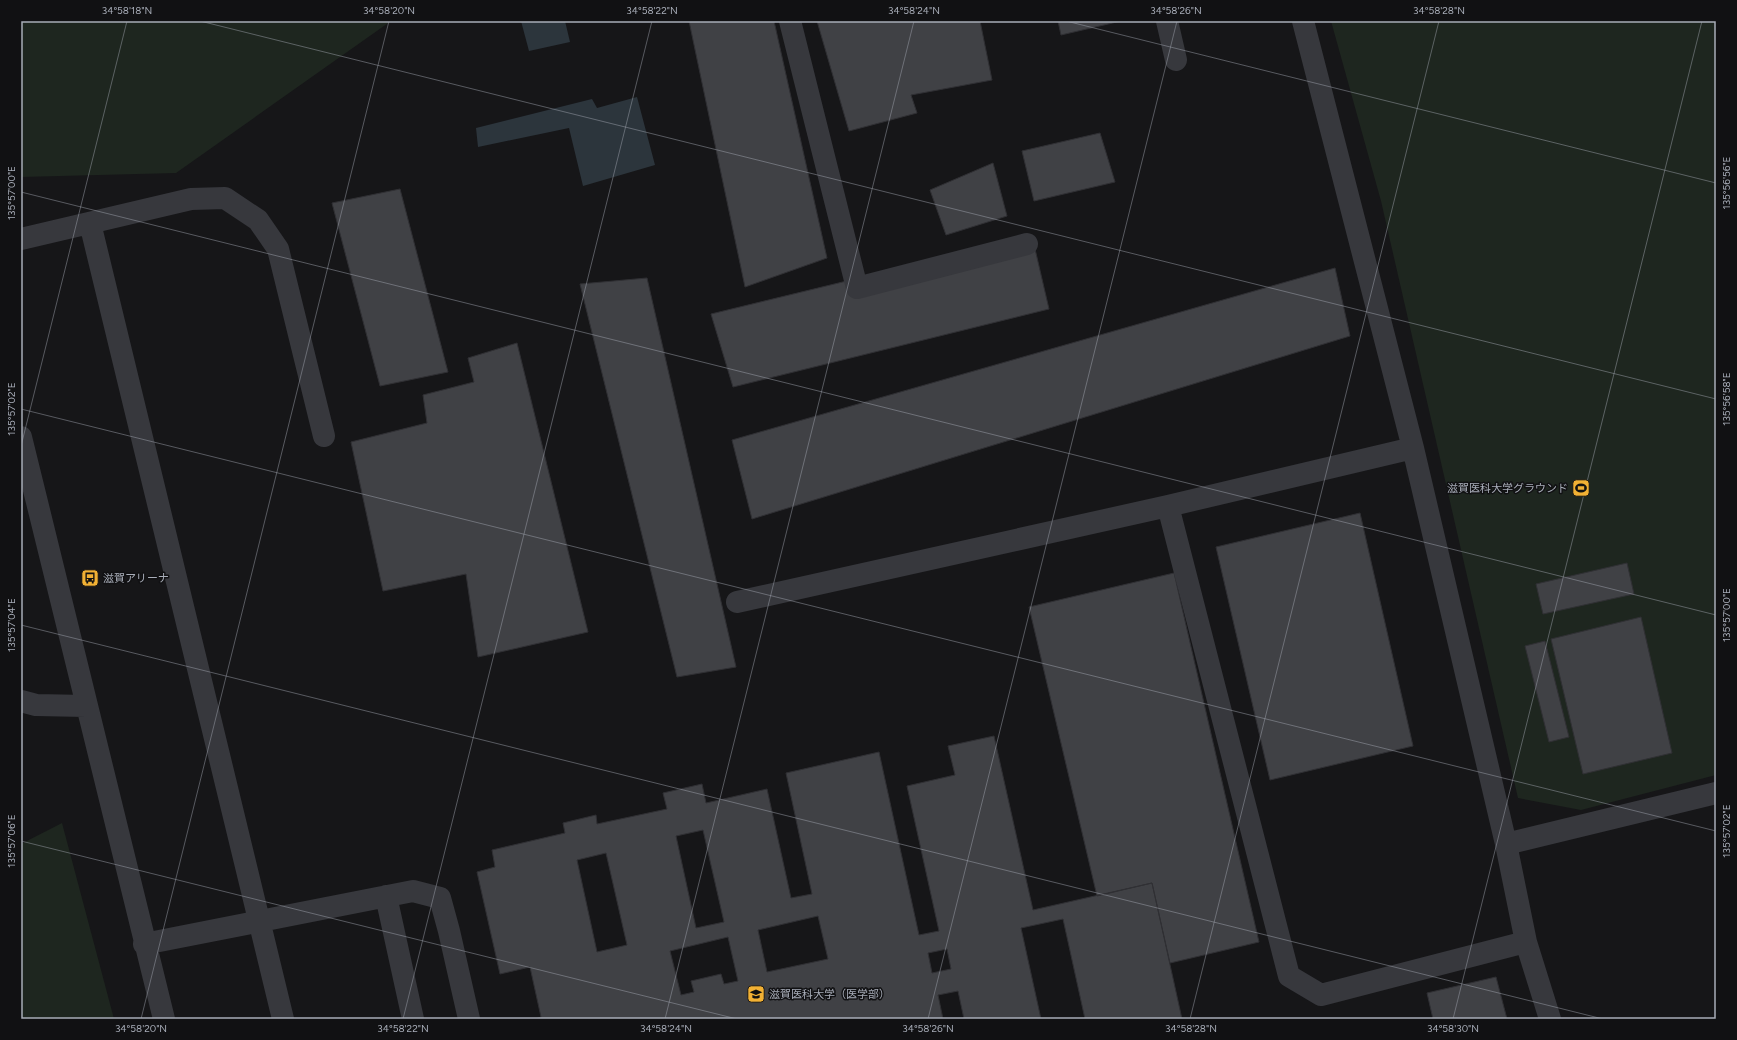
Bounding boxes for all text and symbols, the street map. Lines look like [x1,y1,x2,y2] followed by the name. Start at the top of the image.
[102,4,152,17] text: 34°58'18"N
[363,4,415,17] text: 34°58'20"N
[626,4,678,17] text: 34°58'22"N
[888,4,940,17] text: 34°58'24"N
[1150,4,1202,17] text: 34°58'26"N
[1413,4,1465,17] text: 34°58'28"N
[1720,156,1733,209] text: 135°56'56"E
[5,166,18,220] text: 135°57'00"E
[1720,372,1733,426] text: 135°56'58"E
[5,382,18,436] text: 135°57'02"E
[1571,478,1591,498] sports icon: 滋賀医科大学グラウンド
[1447,482,1568,495] place label: 滋賀医科大学グラウンド
[80,568,100,588] bus stop icon: 滋賀アリーナ
[103,572,169,585] place label: 滋賀アリーナ
[1720,588,1733,642] text: 135°57'00"E
[5,598,18,652] text: 135°57'04"E
[1720,804,1733,858] text: 135°57'02"E
[5,814,18,868] text: 135°57'06"E
[746,984,766,1004] school or university icon: 滋賀医科大学（医学部）
[769,988,890,1001] place label: 滋賀医科大学（医学部）
[115,1022,167,1035] text: 34°58'20"N
[377,1022,429,1035] text: 34°58'22"N
[640,1022,692,1035] text: 34°58'24"N
[902,1022,954,1035] text: 34°58'26"N
[1165,1022,1217,1035] text: 34°58'28"N
[1427,1022,1479,1035] text: 34°58'30"N

